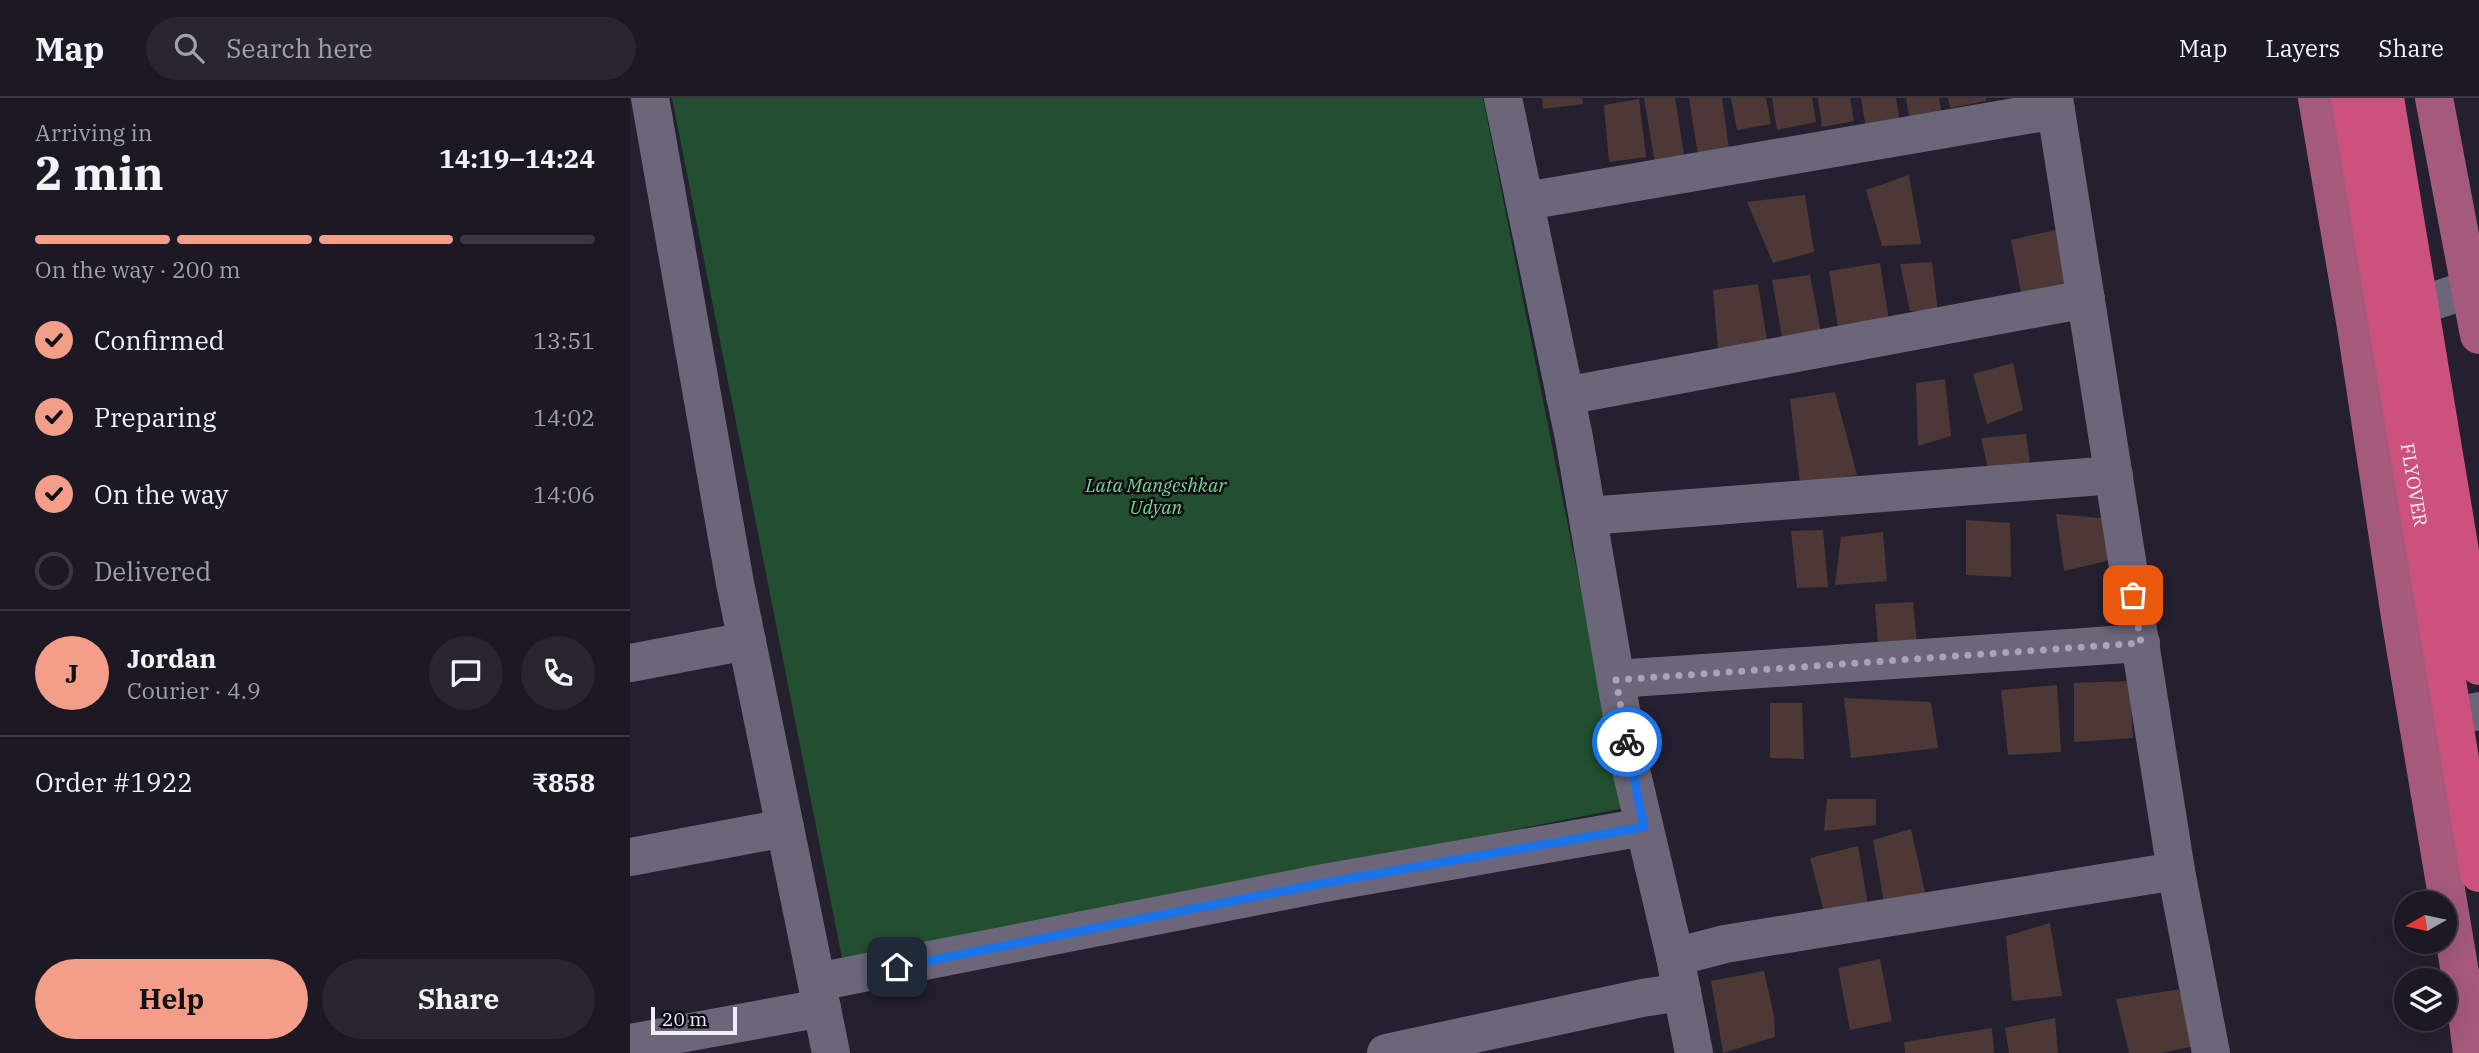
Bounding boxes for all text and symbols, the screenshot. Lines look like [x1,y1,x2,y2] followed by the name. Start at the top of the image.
[146,17,636,80] search box
[35,27,104,70] text: Map
[170,29,208,67] icon: search
[226,31,373,65] text: Search here
[2179,32,2227,64] text: Map
[2265,32,2340,64] text: Layers
[2378,32,2444,64] text: Share
[35,117,152,147] text: Arriving in
[439,141,595,175] text: 14:19–14:24
[35,143,164,203] text: 2 min
[35,254,241,284] text: On the way · 200 m
[35,321,73,359] icon: check
[94,323,225,357] text: Confirmed
[533,325,595,355] text: 13:51
[35,398,73,436] icon: check
[94,400,216,434] text: Preparing
[533,402,595,432] text: 14:02
[2396,441,2433,528] street label: FLYOVER
[1084,473,1227,519] park label: Lata Mangeshkar Udyan
[35,475,73,513] icon: check
[94,477,228,511] text: On the way
[533,479,595,509] text: 14:06
[94,554,211,588] text: Delivered
[2103,565,2163,625] pin
[2114,576,2152,614] icon: bag
[429,636,503,710] button: chat
[521,636,595,710] button: phone
[127,641,217,675] text: Jordan
[65,656,79,690] text: J
[127,675,261,705] text: Courier · 4.9
[1592,707,1662,777] courier
[1608,723,1646,761] icon: bike
[35,765,193,799] text: Order #1922
[532,765,595,799] text: ₹858
[2394,891,2457,954] north arrow
[2394,891,2457,1031] map controls
[867,937,927,997] pin
[878,948,916,986] icon: home
[35,959,308,1039] button: Help
[322,959,595,1039] button: Share
[2394,968,2457,1031] button: layers
[651,1004,737,1036] scale bar
[662,1007,707,1031] text: 20 m

